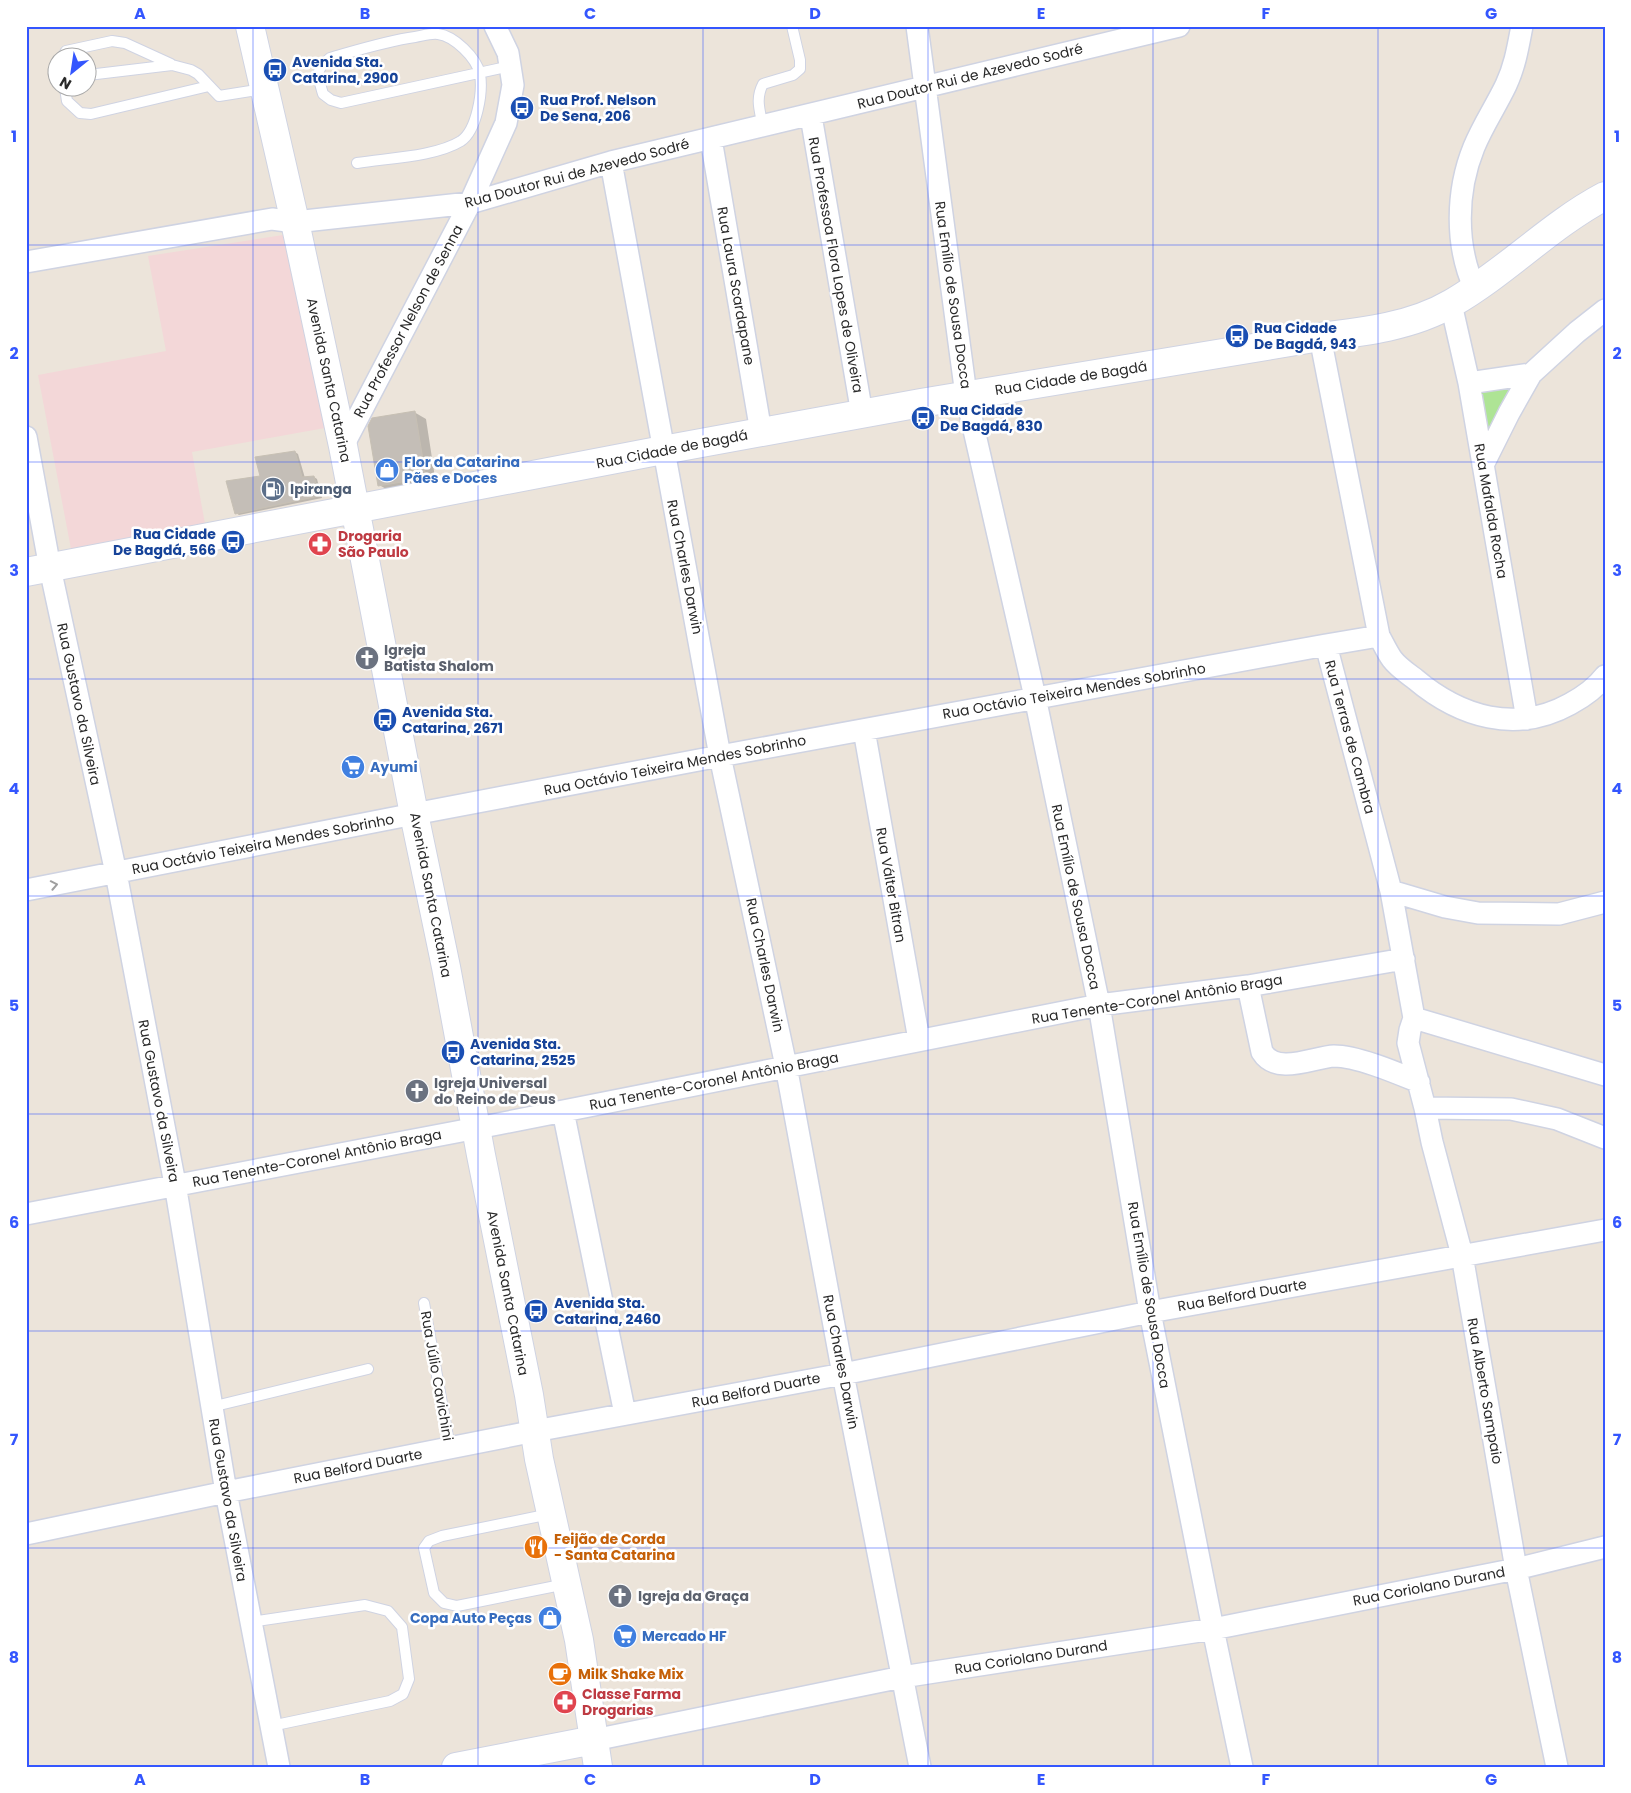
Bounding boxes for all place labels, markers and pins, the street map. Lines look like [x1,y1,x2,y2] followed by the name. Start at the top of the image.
[292,52,398,88] place label: Avenida Sta. Catarina, 2900
[262,57,288,83] bus stop icon: Avenida Sta. Catarina, 2900
[540,90,656,126] place label: Rua Prof. Nelson De Sena, 206
[509,95,535,121] bus stop icon: Rua Prof. Nelson De Sena, 206
[1254,318,1357,354] place label: Rua Cidade De Bagdá, 943
[1224,323,1250,349] bus stop icon: Rua Cidade De Bagdá, 943
[940,400,1043,436] place label: Rua Cidade De Bagdá, 830
[910,405,936,431] bus stop icon: Rua Cidade De Bagdá, 830
[404,452,520,488] place label: Flor da Catarina Pães e Doces
[374,457,400,483] shop icon: Flor da Catarina Pães e Doces
[260,476,286,502] fuel station icon: Ipiranga
[290,479,352,499] place label: Ipiranga
[113,524,216,560] place label: Rua Cidade De Bagdá, 566
[338,526,409,562] place label: Drogaria São Paulo
[220,529,246,555] bus stop icon: Rua Cidade De Bagdá, 566
[307,531,333,557] pharmacy icon: Drogaria São Paulo
[384,640,494,676] place label: Igreja Batista Shalom
[354,645,380,671] church icon: Igreja Batista Shalom
[402,702,503,738] place label: Avenida Sta. Catarina, 2671
[372,707,398,733] bus stop icon: Avenida Sta. Catarina, 2671
[340,754,366,780] supermarket icon: Ayumi
[370,757,418,777] place label: Ayumi
[470,1034,576,1070] place label: Avenida Sta. Catarina, 2525
[440,1039,466,1065] bus stop icon: Avenida Sta. Catarina, 2525
[434,1073,556,1109] place label: Igreja Universal do Reino de Deus
[404,1078,430,1104] church icon: Igreja Universal do Reino de Deus
[554,1293,661,1329] place label: Avenida Sta. Catarina, 2460
[523,1298,549,1324] bus stop icon: Avenida Sta. Catarina, 2460
[554,1529,675,1565] place label: Feijão de Corda - Santa Catarina
[523,1534,549,1560] restaurant icon: Feijão de Corda - Santa Catarina
[607,1583,633,1609] church icon: Igreja da Graça
[638,1586,749,1606] place label: Igreja da Graça
[537,1605,563,1631] shop icon: Copa Auto Peças
[410,1608,532,1628] place label: Copa Auto Peças
[612,1623,638,1649] supermarket icon: Mercado HF
[642,1626,727,1646] place label: Mercado HF
[547,1661,573,1687] cafe icon: Milk Shake Mix
[578,1664,685,1684] place label: Milk Shake Mix
[582,1684,681,1720] place label: Classe Farma Drogarias
[552,1689,578,1715] pharmacy icon: Classe Farma Drogarias

